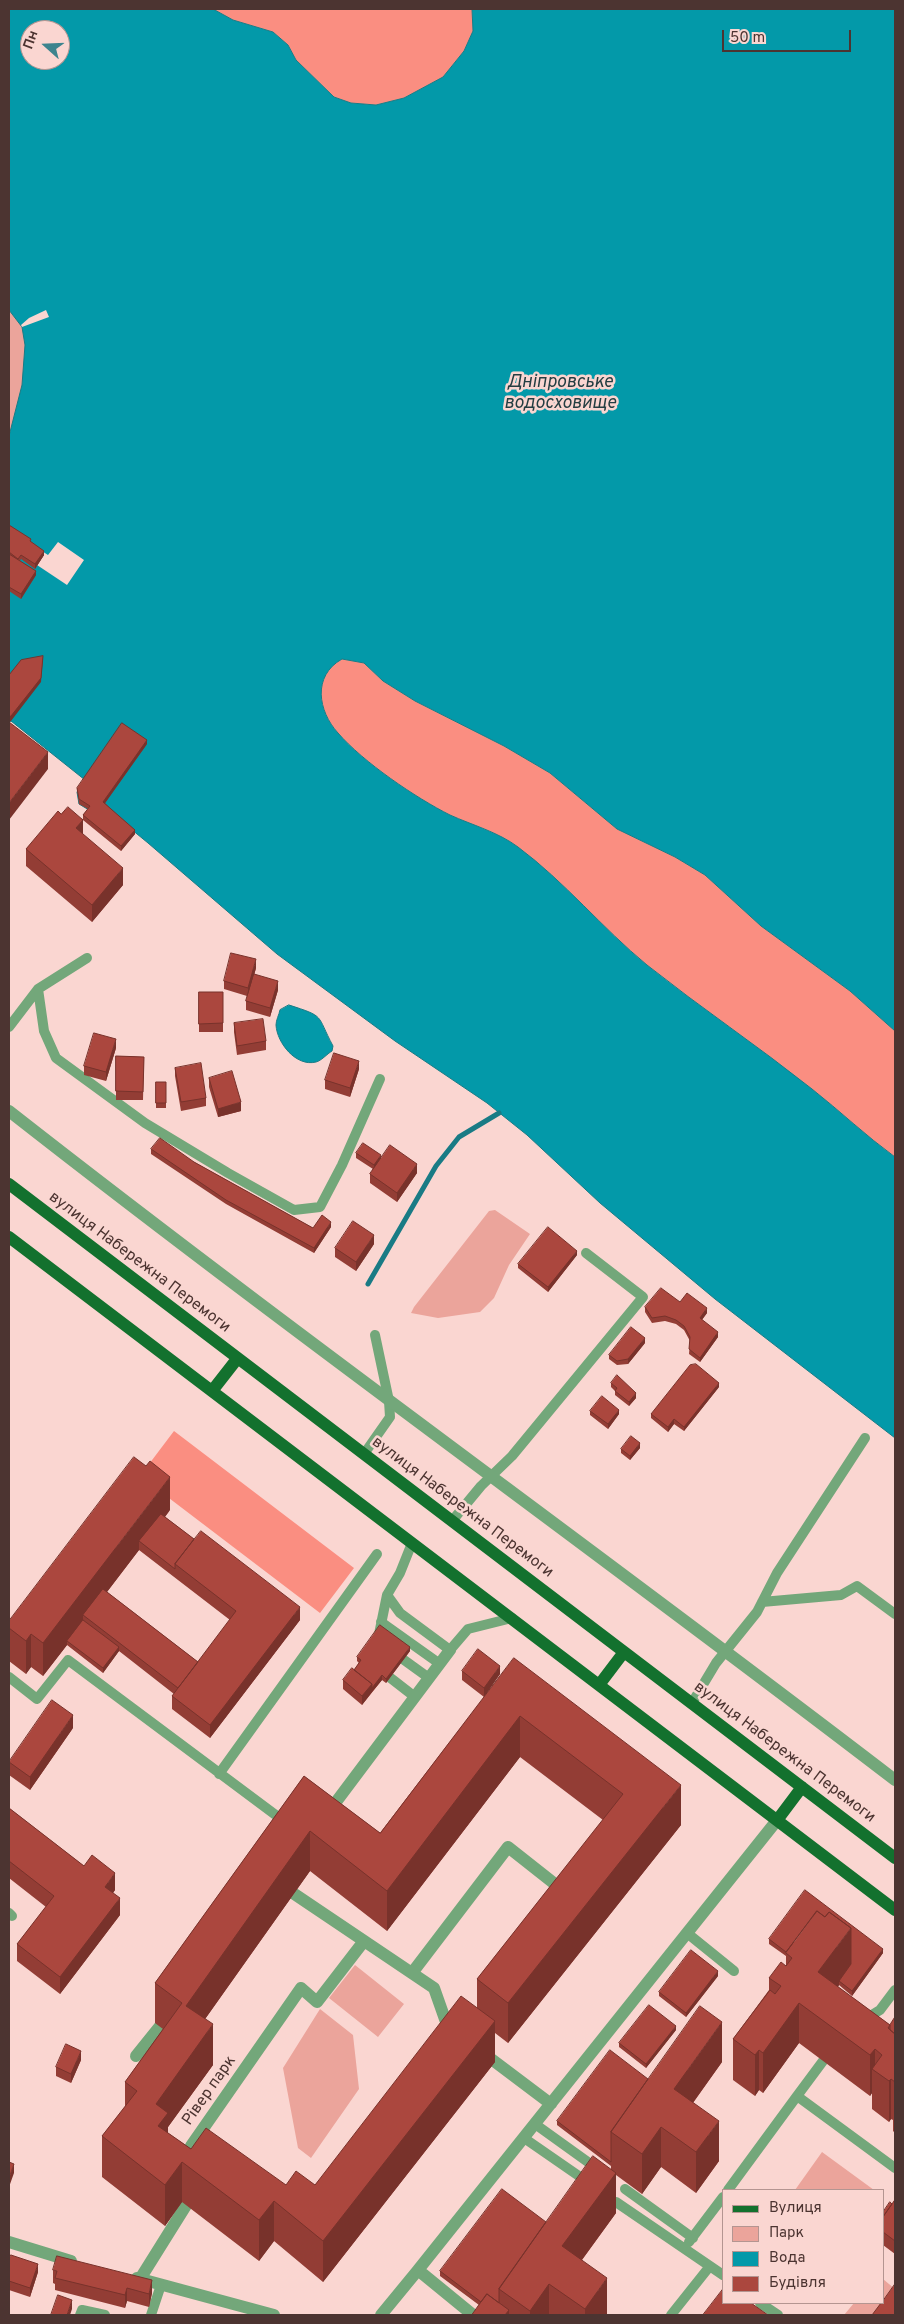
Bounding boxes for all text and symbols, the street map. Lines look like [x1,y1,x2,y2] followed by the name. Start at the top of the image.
[20,20,70,70] north arrow
[724,20,853,52] scale bar
[20,28,43,52] text: Пн
[730,29,765,48] text: 50 m
[504,372,616,414] water label: Дніпровське водосховище
[44,1188,234,1338] street label: вулиця Набережна Перемоги
[367,1433,557,1583] street label: вулиця Набережна Перемоги
[689,1678,879,1828] street label: вулиця Набережна Перемоги
[179,2052,241,2130] street label: Рівер парк
[722,2189,884,2304] legend
[769,2199,822,2218] text: Вулиця
[769,2224,804,2243] text: Парк
[769,2249,805,2268] text: Вода
[769,2274,826,2293] text: Будівля

